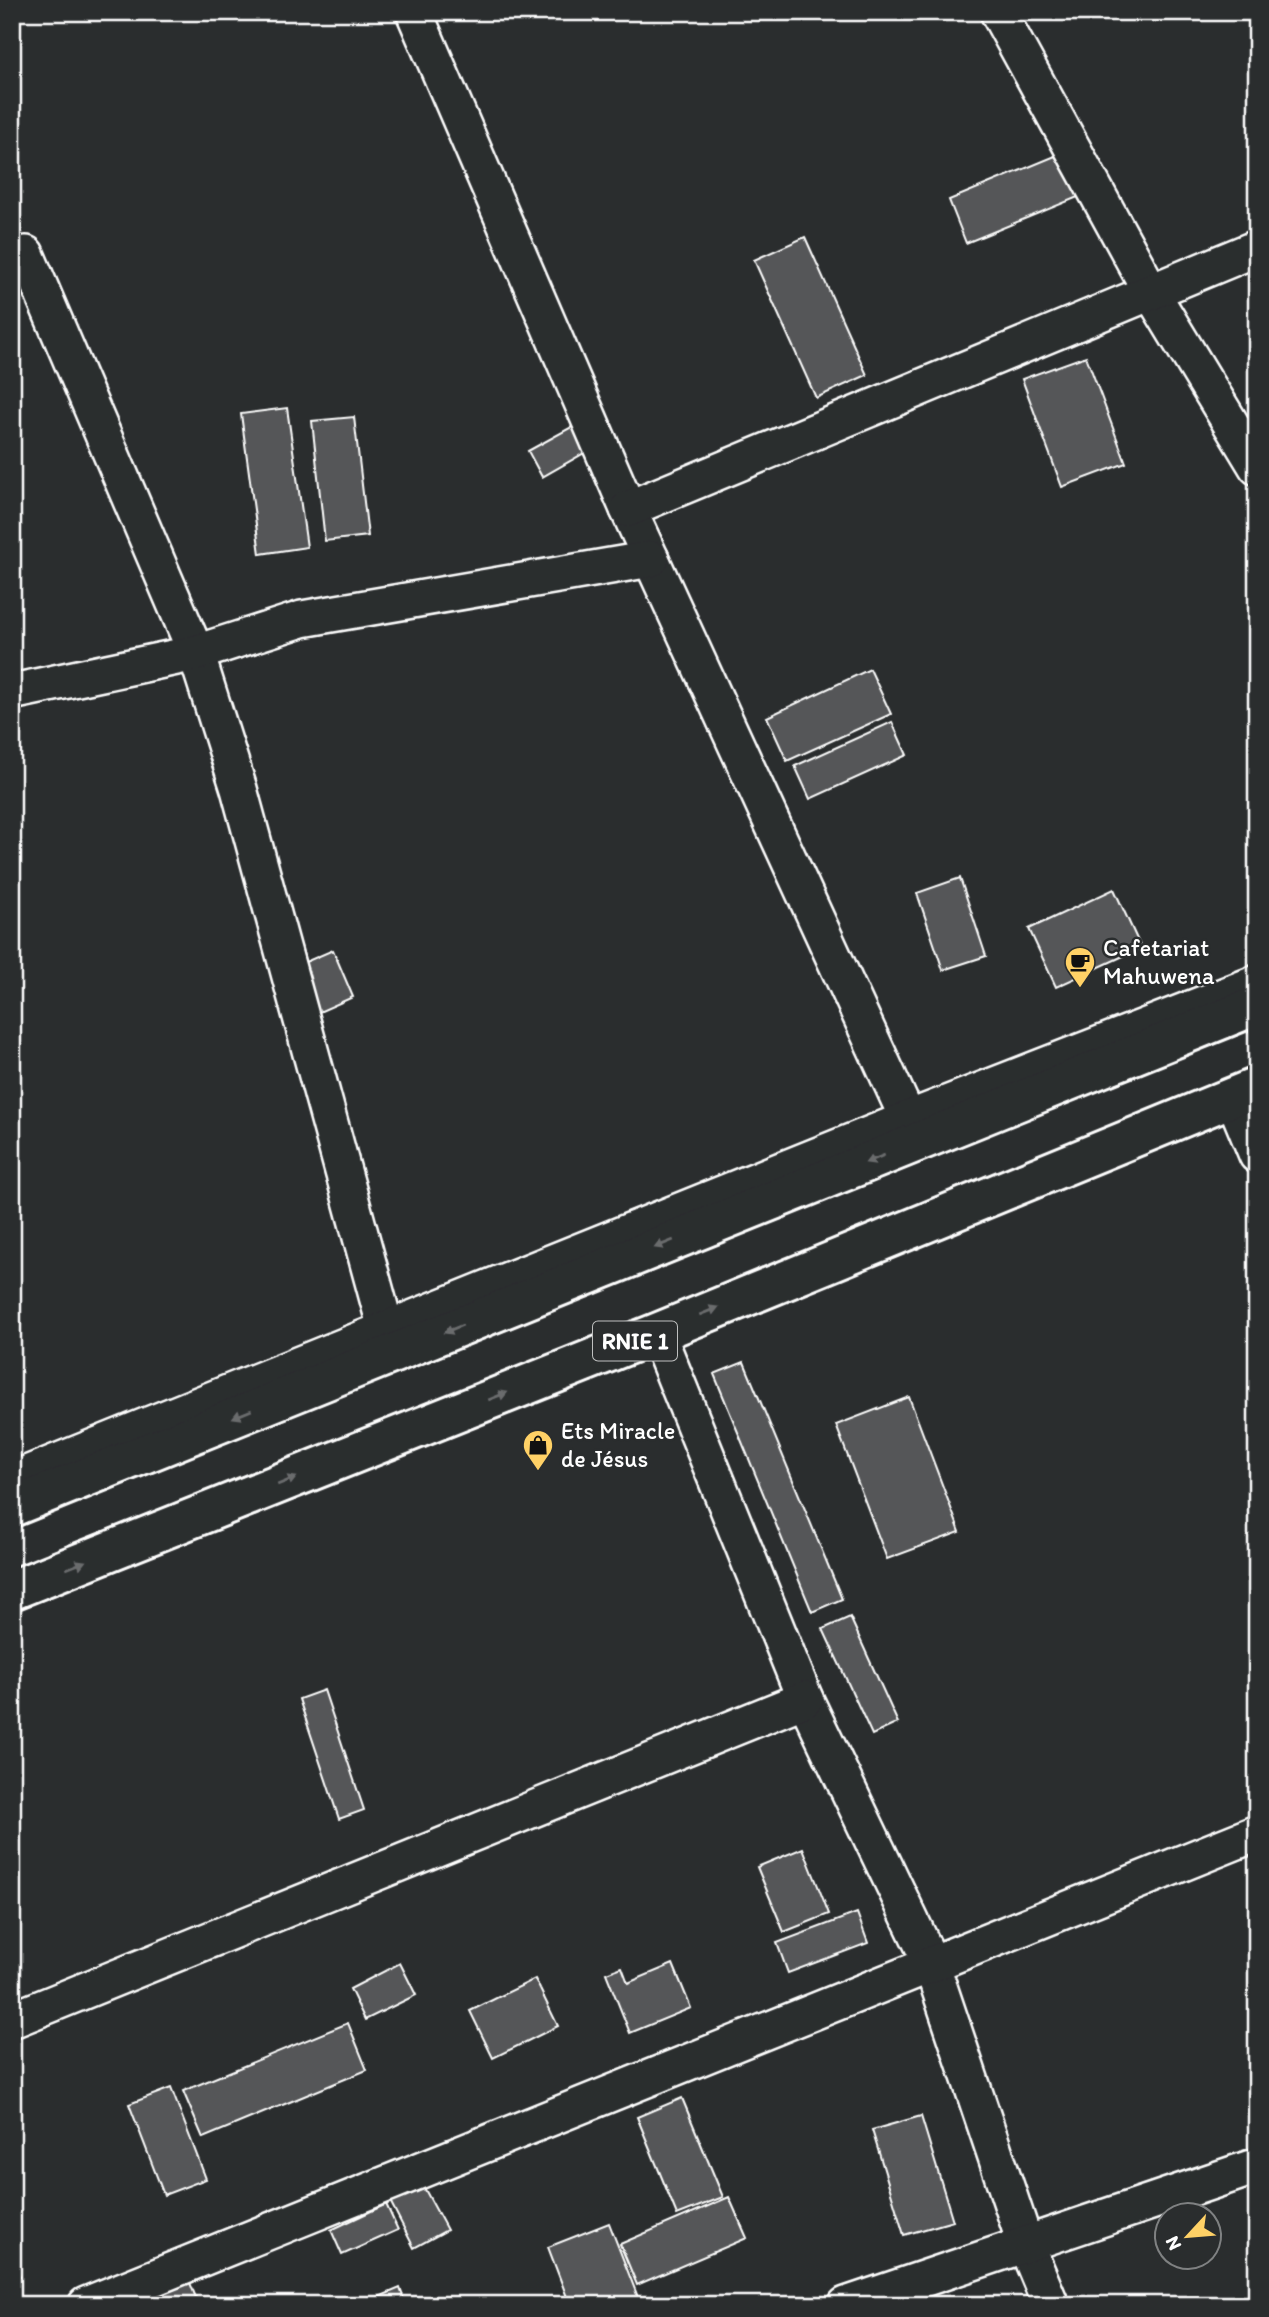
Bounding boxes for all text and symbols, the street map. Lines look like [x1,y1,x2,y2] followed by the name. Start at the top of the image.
[1103,933,1215,990] place label: Cafetariat Mahuwena
[1063,945,1097,989] cafe icon: Cafetariat Mahuwena
[865,1153,886,1164] one-way arrow
[654,1238,675,1249] one-way arrow
[699,1305,719,1317] one-way arrow
[593,1322,677,1360] road number: RNIE 1
[443,1323,464,1334] one-way arrow
[488,1390,508,1402] one-way arrow
[232,1408,253,1419] one-way arrow
[561,1416,675,1473] place label: Ets Miracle de Jésus
[521,1428,555,1472] shop icon: Ets Miracle de Jésus
[276,1475,297,1486] one-way arrow
[65,1559,86,1570] one-way arrow
[1154,2202,1224,2272] north arrow
[1160,2232,1186,2254] text: N

